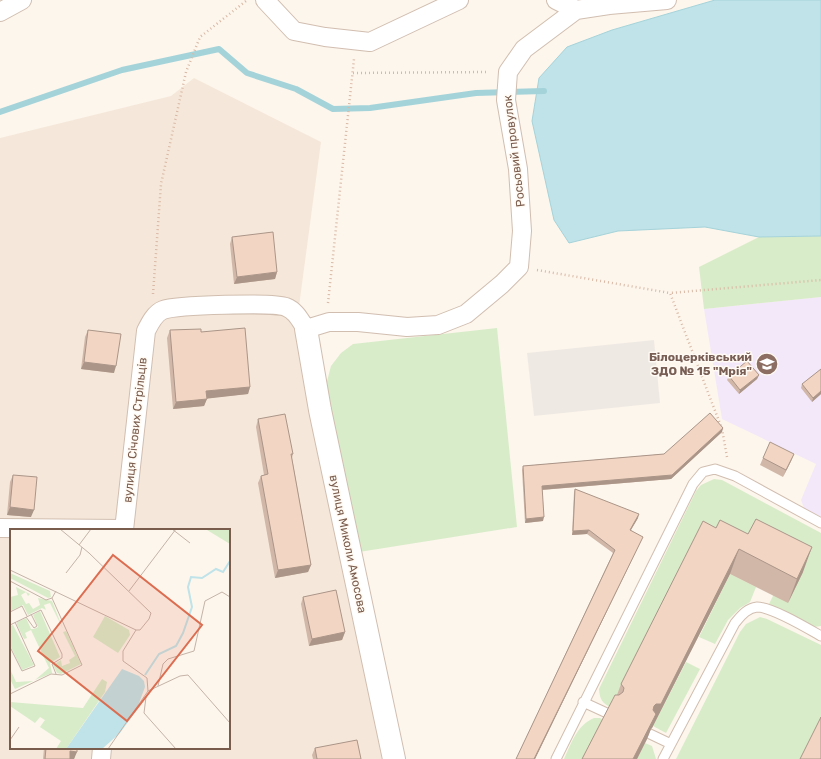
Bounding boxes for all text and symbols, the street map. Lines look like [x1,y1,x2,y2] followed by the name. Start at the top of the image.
[500,94,528,208] street label: Росьовий провулок
[649,350,752,378] place label: Білоцерківський ЗДО № 15 "Мрія"
[754,351,780,377] school or university icon: Білоцерківський ЗДО № 15 "Мрія"
[120,356,150,503] street label: вулиця Січових Стрільців
[326,474,370,614] street label: вулиця Миколи Амосова
[10,529,230,749] inset map

